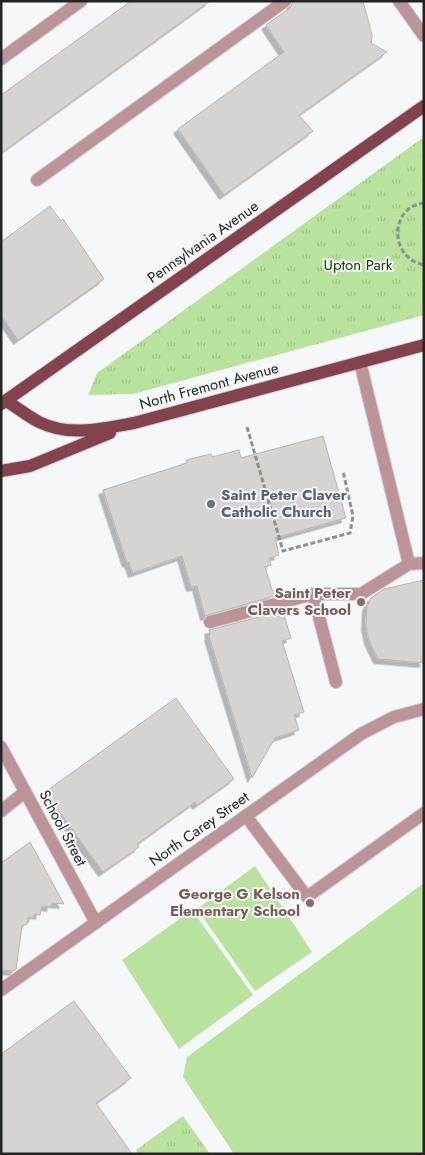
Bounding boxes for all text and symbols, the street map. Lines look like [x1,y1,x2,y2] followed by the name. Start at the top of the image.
[143,195,263,289] street label: Pennsylvania Avenue
[324,254,393,276] park label: Upton Park
[137,357,281,415] street label: North Fremont Avenue
[221,484,348,523] place label: Saint Peter Claver Catholic Church
[205,498,217,510] marker: Saint Peter Claver Catholic Church
[248,582,352,621] place label: Saint Peter Clavers School
[355,596,367,608] marker: Saint Peter Clavers School
[34,786,92,870] street label: School Street
[144,786,254,872] street label: North Carey Street
[170,883,300,922] place label: George G Kelson Elementary School
[304,897,316,909] marker: George G Kelson Elementary School

